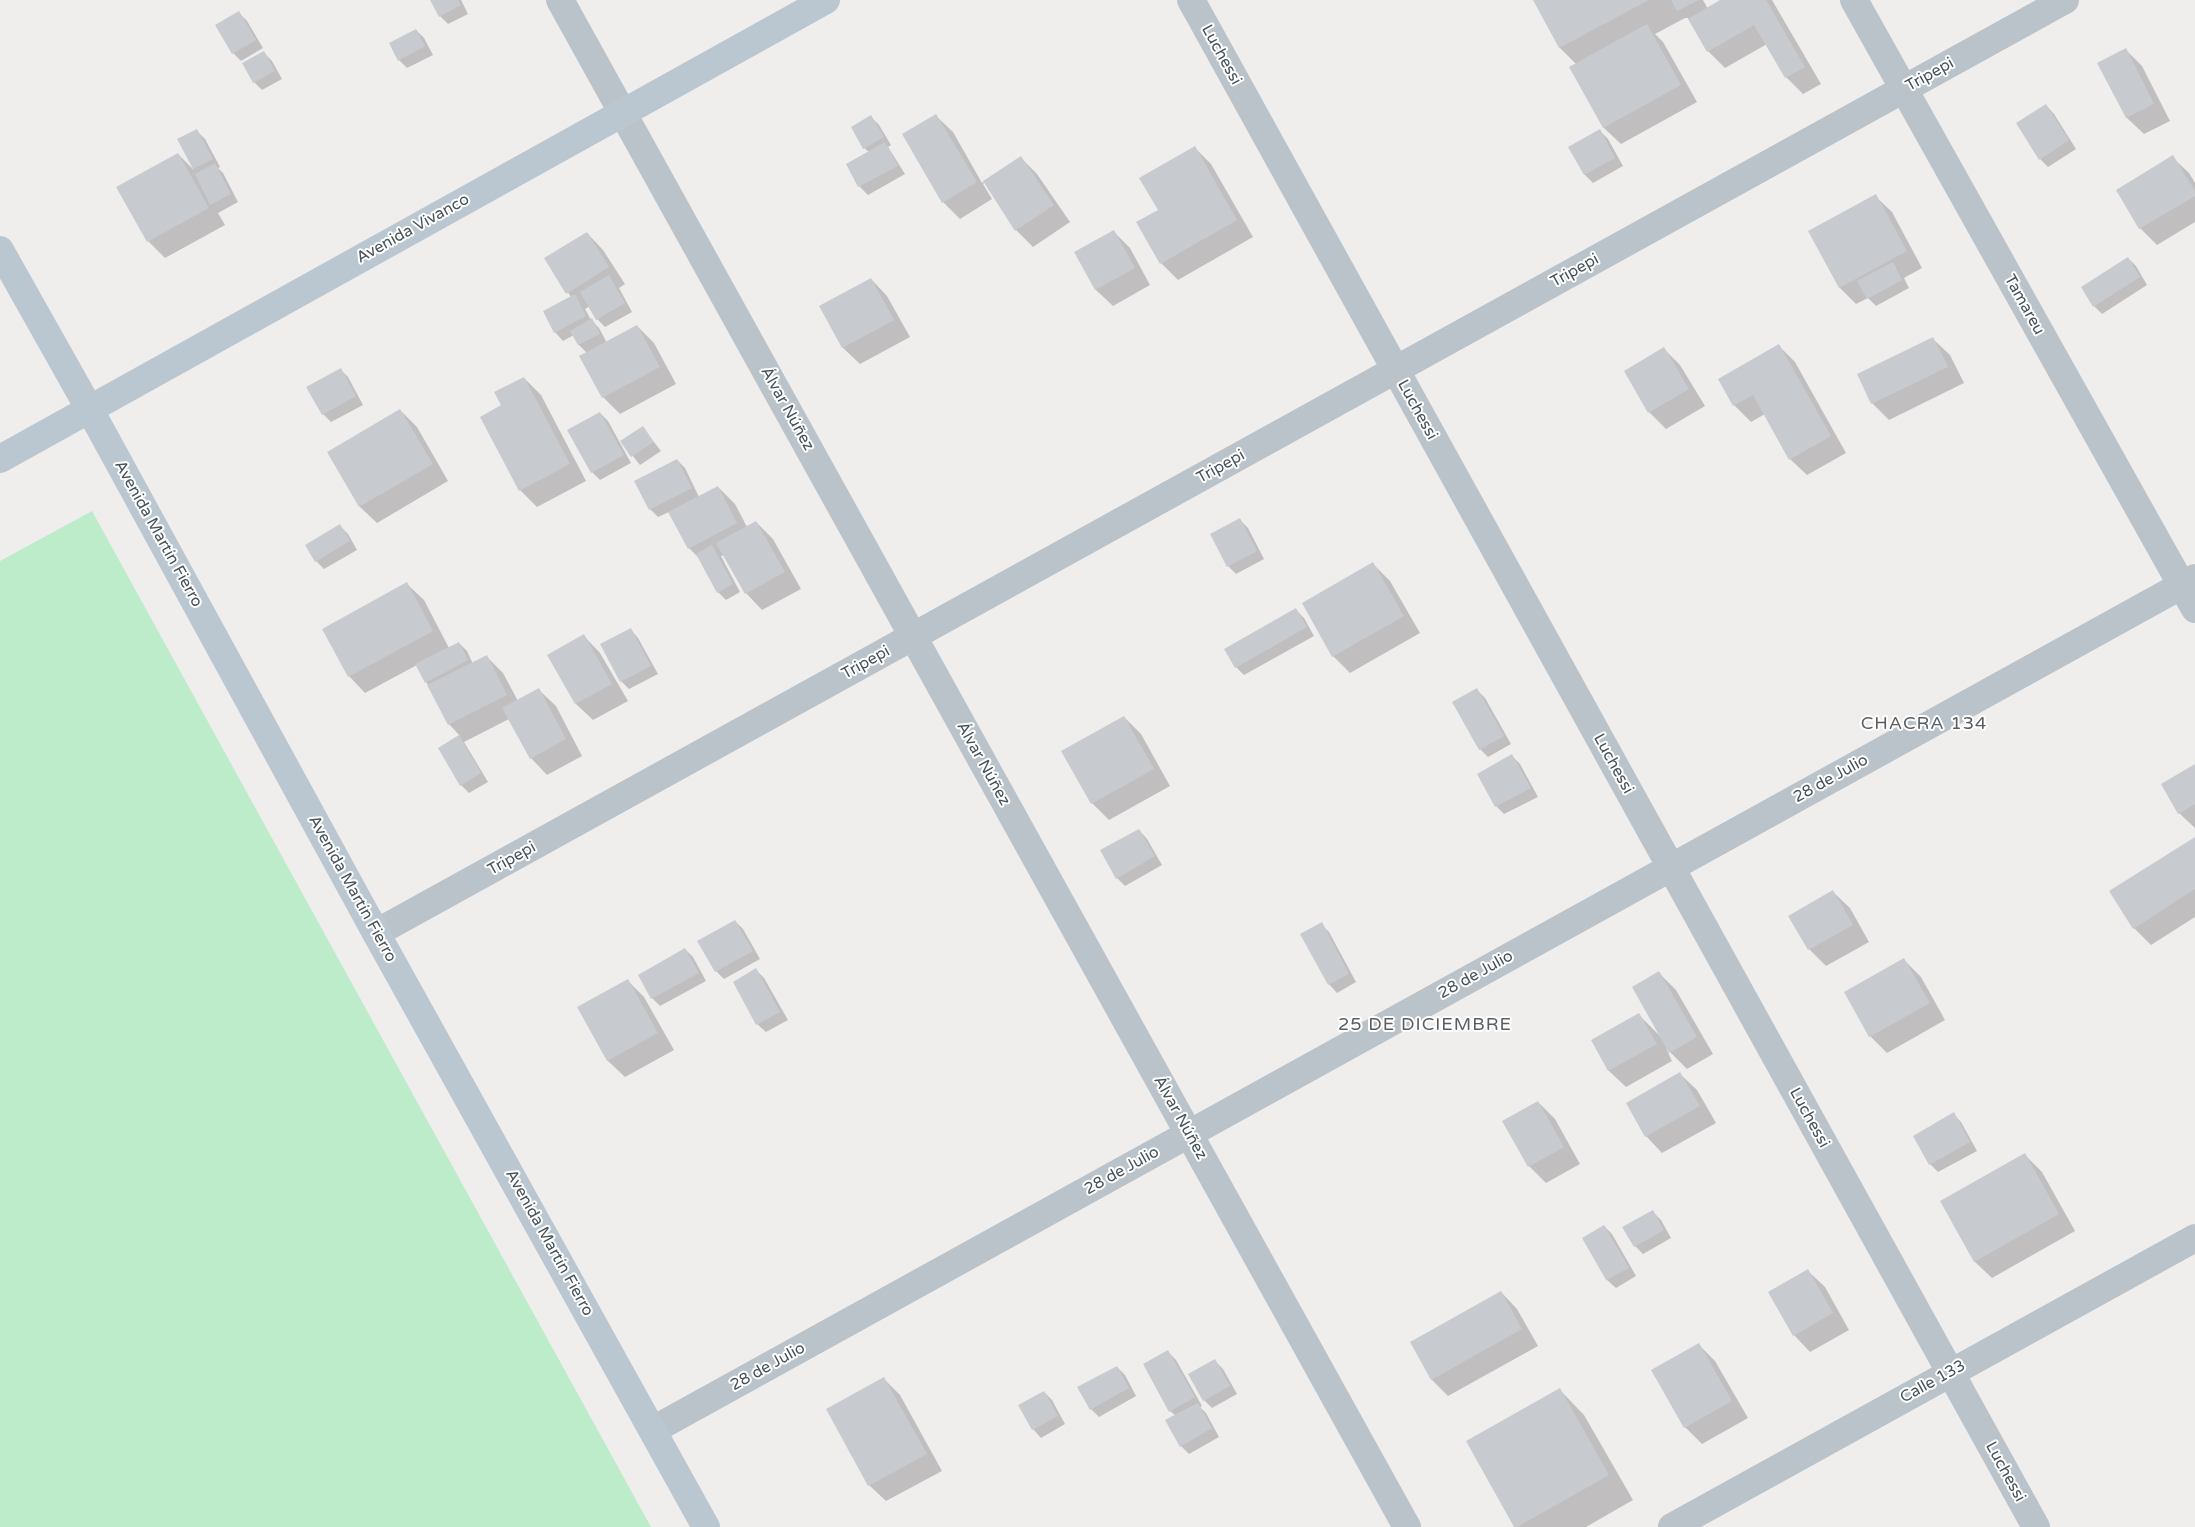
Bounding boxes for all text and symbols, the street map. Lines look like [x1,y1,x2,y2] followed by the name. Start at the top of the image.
[1197,22,1245,88] street label: Luchessi
[1903,54,1957,96] street label: Tripepi
[353,190,473,268] street label: Avenida Vivanco
[1548,250,1602,292] street label: Tripepi
[2000,272,2048,338] street label: Tamareu
[756,364,818,454] street label: Álvar Núñez
[1393,377,1441,443] street label: Luchessi
[1194,446,1248,488] street label: Tripepi
[110,457,206,611] street label: Avenida Martín Fierro
[839,642,893,684] street label: Tripepi
[1859,713,1989,735] district label: CHACRA 134
[952,719,1014,809] street label: Álvar Núñez
[1589,731,1637,797] street label: Luchessi
[1790,751,1872,807] street label: 28 de Julio
[304,812,400,966] street label: Avenida Martín Fierro
[485,838,539,880] street label: Tripepi
[1435,947,1517,1003] street label: 28 de Julio
[1336,1014,1514,1036] district label: 25 DE DICIEMBRE
[1149,1073,1211,1163] street label: Álvar Núñez
[1785,1085,1833,1151] street label: Luchessi
[1081,1143,1163,1199] street label: 28 de Julio
[501,1166,597,1320] street label: Avenida Martín Fierro
[727,1339,809,1395] street label: 28 de Julio
[1897,1356,1969,1408] street label: Calle 133
[1981,1439,2029,1505] street label: Luchessi

